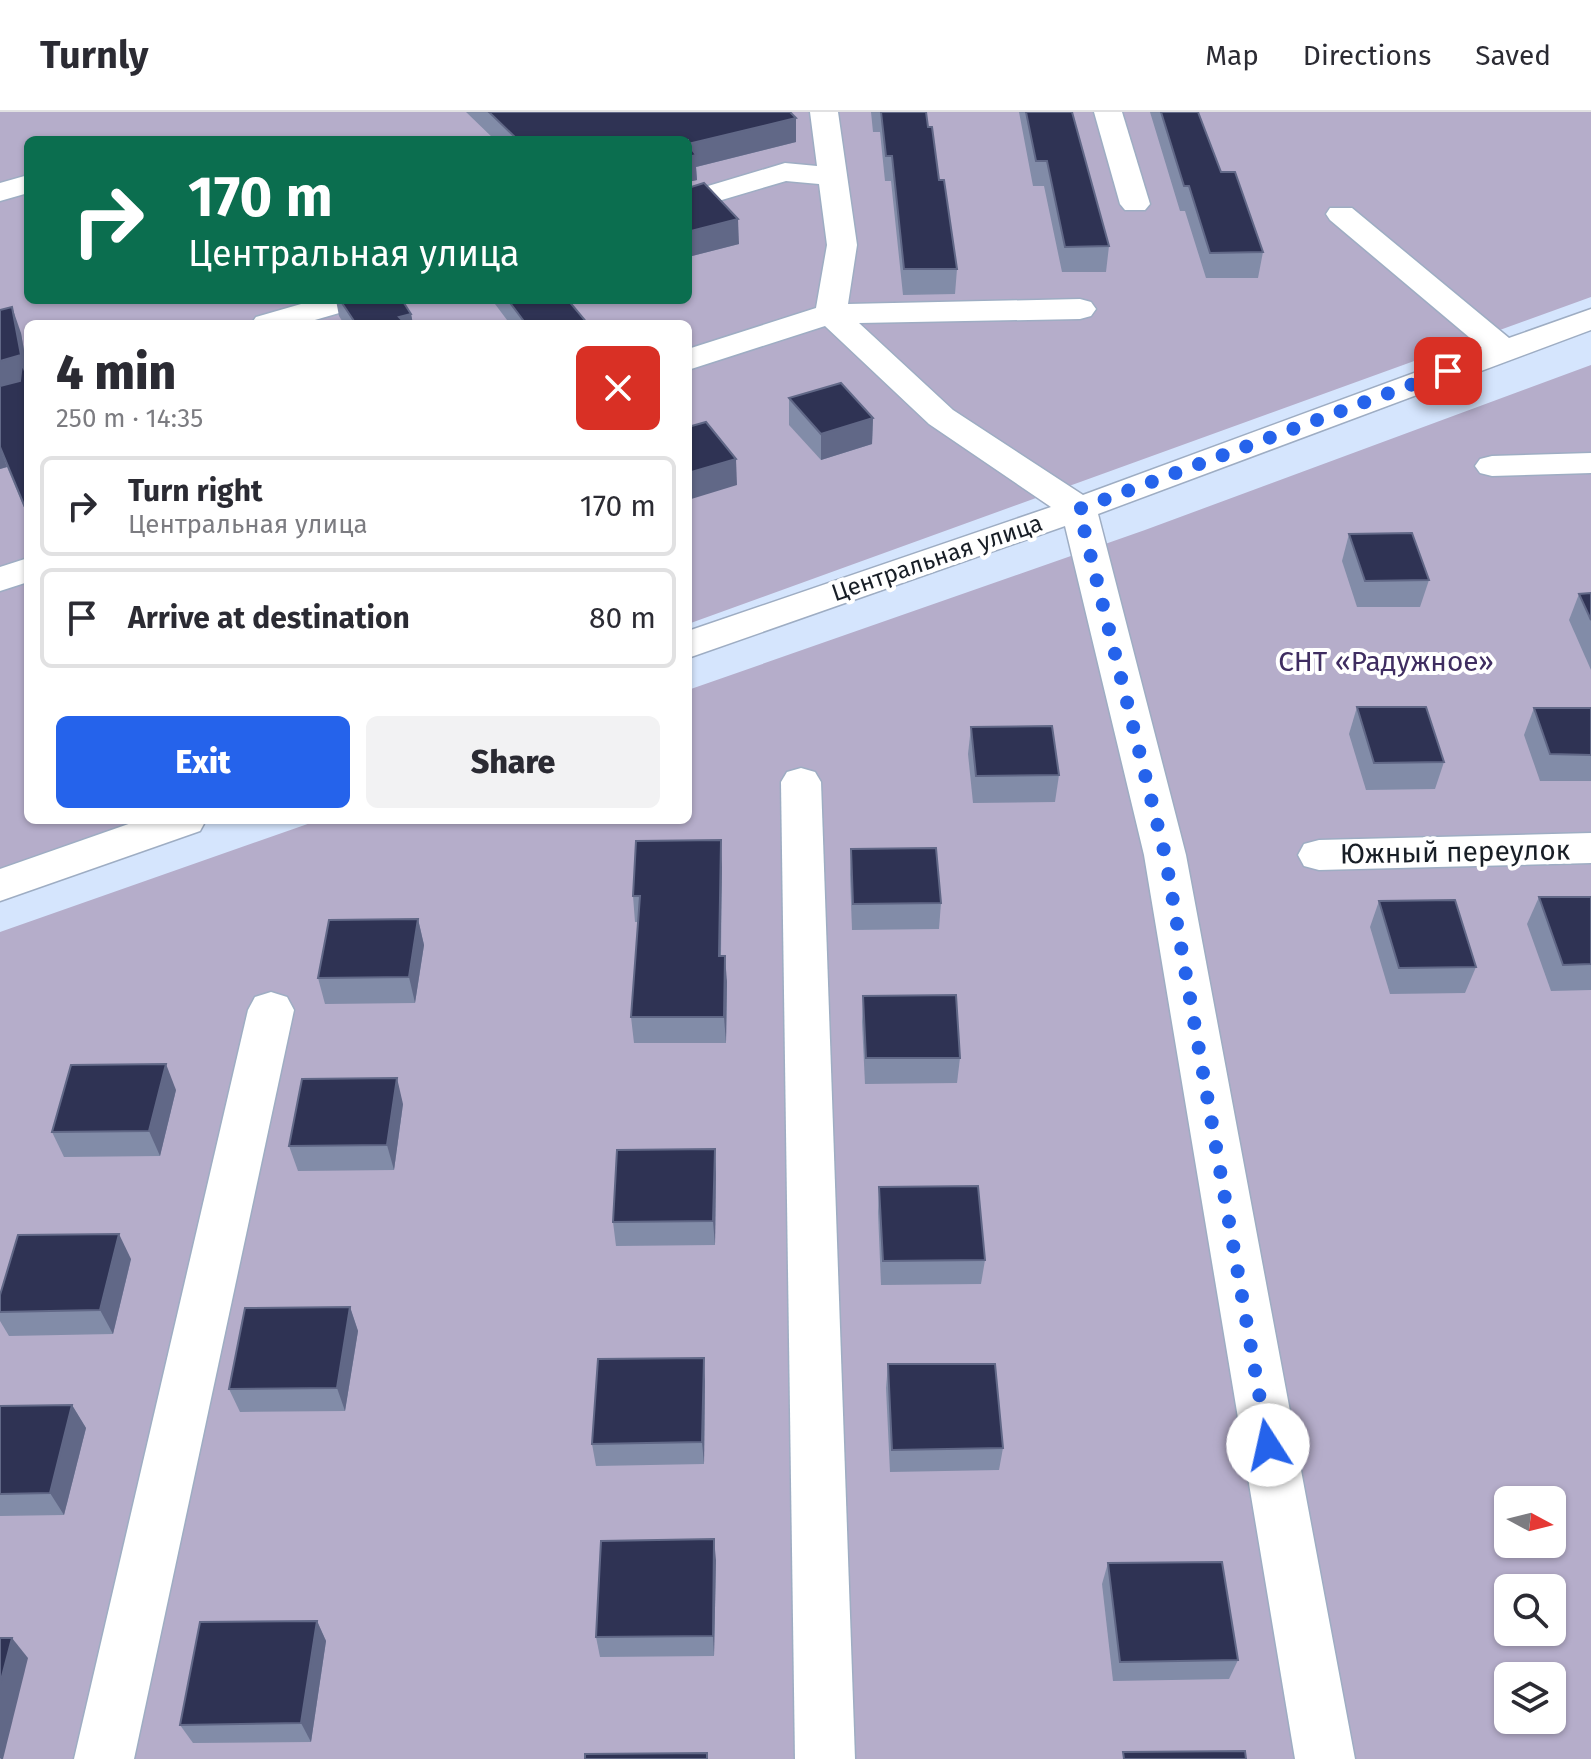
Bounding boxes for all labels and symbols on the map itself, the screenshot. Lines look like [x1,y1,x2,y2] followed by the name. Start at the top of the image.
[1414,337,1482,405] pin
[828,509,1046,607] street label: Центральная улица
[1278,645,1494,678] park label: СНТ «Радужное»
[1340,833,1571,871] street label: Южный переулок
[1226,1403,1310,1487] position arrow
[1494,1486,1566,1558] north arrow

